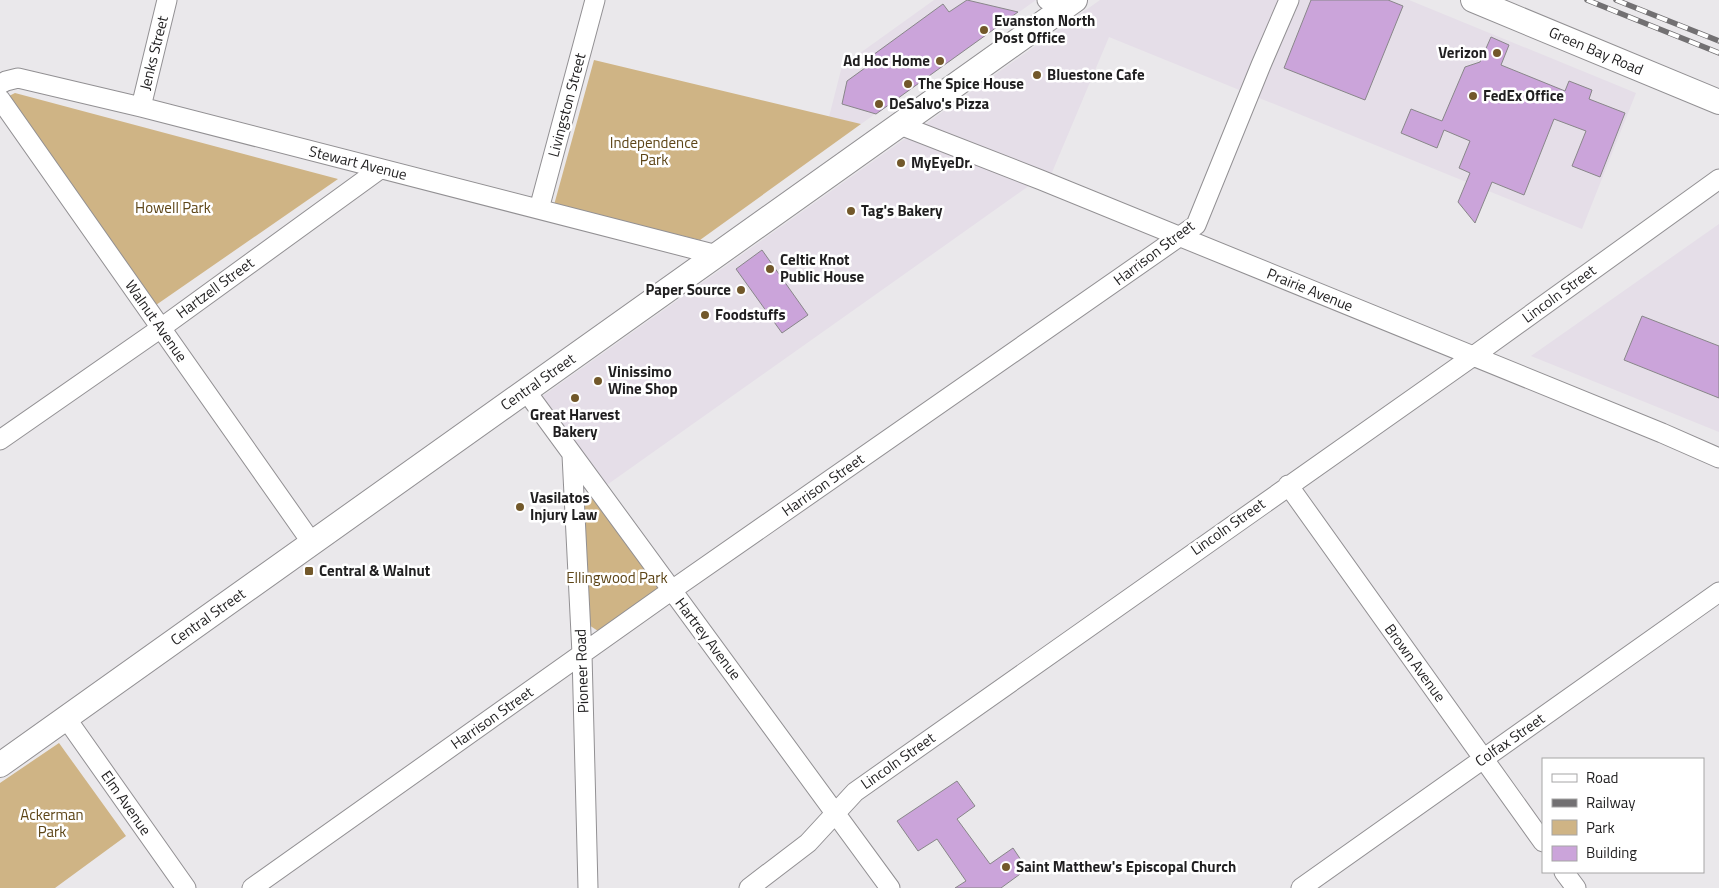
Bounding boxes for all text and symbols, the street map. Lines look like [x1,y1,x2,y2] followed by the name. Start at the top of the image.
[994,9,1095,49] place label: Evanston North Post Office
[133,13,174,93] street label: Jenks Street
[1545,20,1647,81] street label: Green Bay Road
[978,24,990,36] marker: Evanston North Post Office
[1438,41,1487,64] place label: Verizon
[1491,47,1503,59] marker: Verizon
[843,49,930,72] place label: Ad Hoc Home
[542,50,592,159] street label: Livingston Street
[934,55,946,67] marker: Ad Hoc Home
[1047,63,1145,86] place label: Bluestone Cafe
[1031,69,1043,81] marker: Bluestone Cafe
[918,72,1024,95] place label: The Spice House
[902,78,914,90] marker: The Spice House
[1483,84,1564,107] place label: FedEx Office
[1467,90,1479,102] marker: FedEx Office
[889,92,990,115] place label: DeSalvo's Pizza
[873,98,885,110] marker: DeSalvo's Pizza
[610,131,698,171] park label: Independence Park
[307,139,410,186] street label: Stewart Avenue
[911,151,973,174] place label: MyEyeDr.
[895,157,907,169] marker: MyEyeDr.
[135,196,211,219] park label: Howell Park
[861,199,943,222] place label: Tag's Bakery
[845,205,857,217] marker: Tag's Bakery
[1108,214,1200,291] street label: Harrison Street
[780,248,865,288] place label: Celtic Knot Public House
[171,251,259,324] street label: Hartzell Street
[1517,258,1601,328] street label: Lincoln Street
[1264,262,1357,317] street label: Prairie Avenue
[764,263,776,275] marker: Celtic Knot Public House
[120,275,193,366] street label: Walnut Avenue
[646,278,731,301] place label: Paper Source
[735,284,747,296] marker: Paper Source
[715,303,786,326] place label: Foodstuffs
[699,309,711,321] marker: Foodstuffs
[495,347,581,416] street label: Central Street
[608,360,678,400] place label: Vinissimo Wine Shop
[592,375,604,387] marker: Vinissimo Wine Shop
[569,392,581,404] marker: Great Harvest Bakery
[530,403,620,443] place label: Great Harvest Bakery
[777,447,869,522] street label: Harrison Street
[530,486,598,526] place label: Vasilatos Injury Law
[1186,492,1270,561] street label: Lincoln Street
[514,501,526,513] marker: Vasilatos Injury Law
[319,559,431,582] place label: Central & Walnut
[303,565,315,577] marker: Central & Walnut
[566,566,668,589] park label: Ellingwood Park
[165,582,251,651] street label: Central Street
[670,593,747,685] street label: Hartrey Avenue
[1379,619,1452,707] street label: Brown Avenue
[569,629,594,714] street label: Pioneer Road
[446,680,538,755] street label: Harrison Street
[1470,707,1550,772] street label: Colfax Street
[856,726,940,795] street label: Lincoln Street
[1542,758,1704,873] legend
[96,766,157,840] street label: Elm Avenue
[1586,766,1618,789] text: Road
[1586,791,1636,814] text: Railway
[20,803,84,843] park label: Ackerman Park
[1586,816,1615,839] text: Park
[1586,841,1637,864] text: Building
[1016,855,1236,878] place label: Saint Matthew's Episcopal Church
[1000,861,1012,873] marker: Saint Matthew's Episcopal Church

